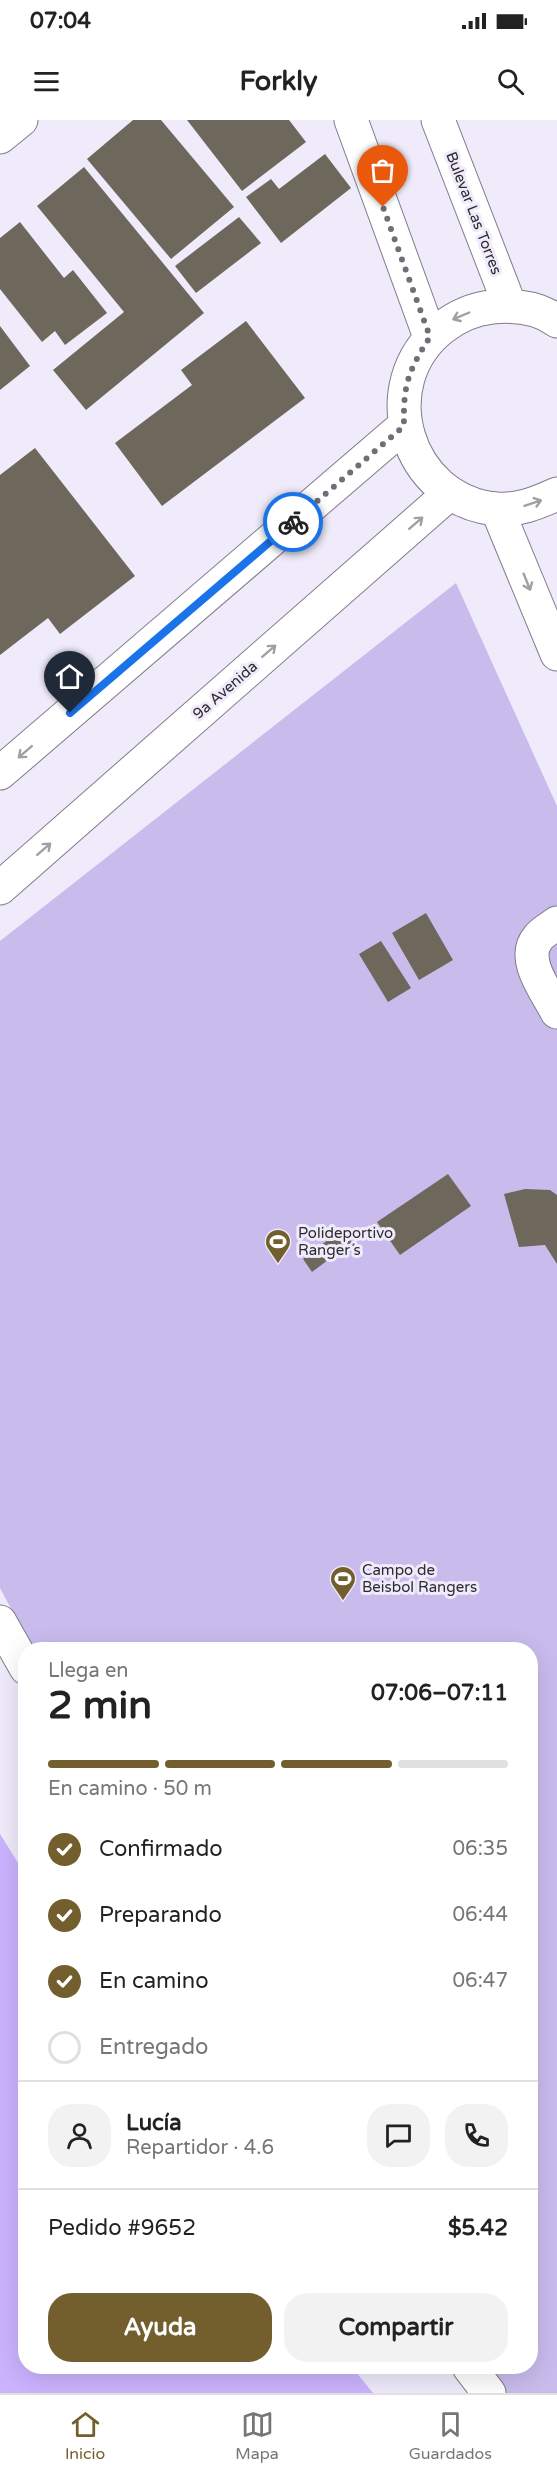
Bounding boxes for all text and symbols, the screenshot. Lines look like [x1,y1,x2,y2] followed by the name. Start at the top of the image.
[30,8,91,34] text: 07:04
[30,65,63,98] icon: menu
[239,65,318,98] text: Forkly
[494,65,527,98] icon: search
[357,145,408,207] pin
[442,149,506,277] street label: Bulevar Las Torres
[366,154,399,187] icon: bag
[453,311,471,322] one-way arrow
[263,492,323,552] courier
[524,497,542,508] one-way arrow
[277,506,310,539] icon: bike
[408,516,423,530] one-way arrow
[522,573,533,591] one-way arrow
[262,644,277,658] one-way arrow
[44,651,95,713] pin
[189,657,261,723] street label: 9a Avenida
[53,660,86,693] icon: home
[18,744,34,758] one-way arrow
[36,842,51,856] one-way arrow
[298,1224,393,1259] place label: Polideportivo Ranger´s
[263,1227,293,1265] sports icon: Polideportivo Ranger´s
[362,1561,477,1596] place label: Campo de Beisbol Rangers
[328,1564,358,1602] sports icon: Campo de Beisbol Rangers
[48,1659,128,1683] text: Llega en
[371,1680,508,1706] text: 07:06–07:11
[48,1682,152,1729] text: 2 min
[48,1777,212,1801] text: En camino · 50 m
[48,1833,81,1866] icon: check
[99,1836,223,1862] text: Confirmado
[453,1837,508,1861] text: 06:35
[48,1899,81,1932] icon: check
[99,1902,222,1928] text: Preparando
[453,1903,508,1927] text: 06:44
[48,1965,81,1998] icon: check
[99,1968,209,1994] text: En camino
[453,1969,508,1993] text: 06:47
[99,2034,208,2060] text: Entregado
[48,2104,111,2167] button: person
[367,2104,430,2167] button: chat
[445,2104,508,2167] button: phone
[126,2110,182,2136] text: Lucía
[126,2136,274,2160] text: Repartidor · 4.6
[48,2215,196,2241] text: Pedido #9652
[448,2215,508,2241] text: $5.42
[48,2293,272,2362] button: Ayuda
[284,2293,508,2362] button: Compartir
[65,2408,105,2464] tab: Inicio
[235,2408,279,2464] tab: Mapa
[409,2408,492,2464] tab: Guardados

